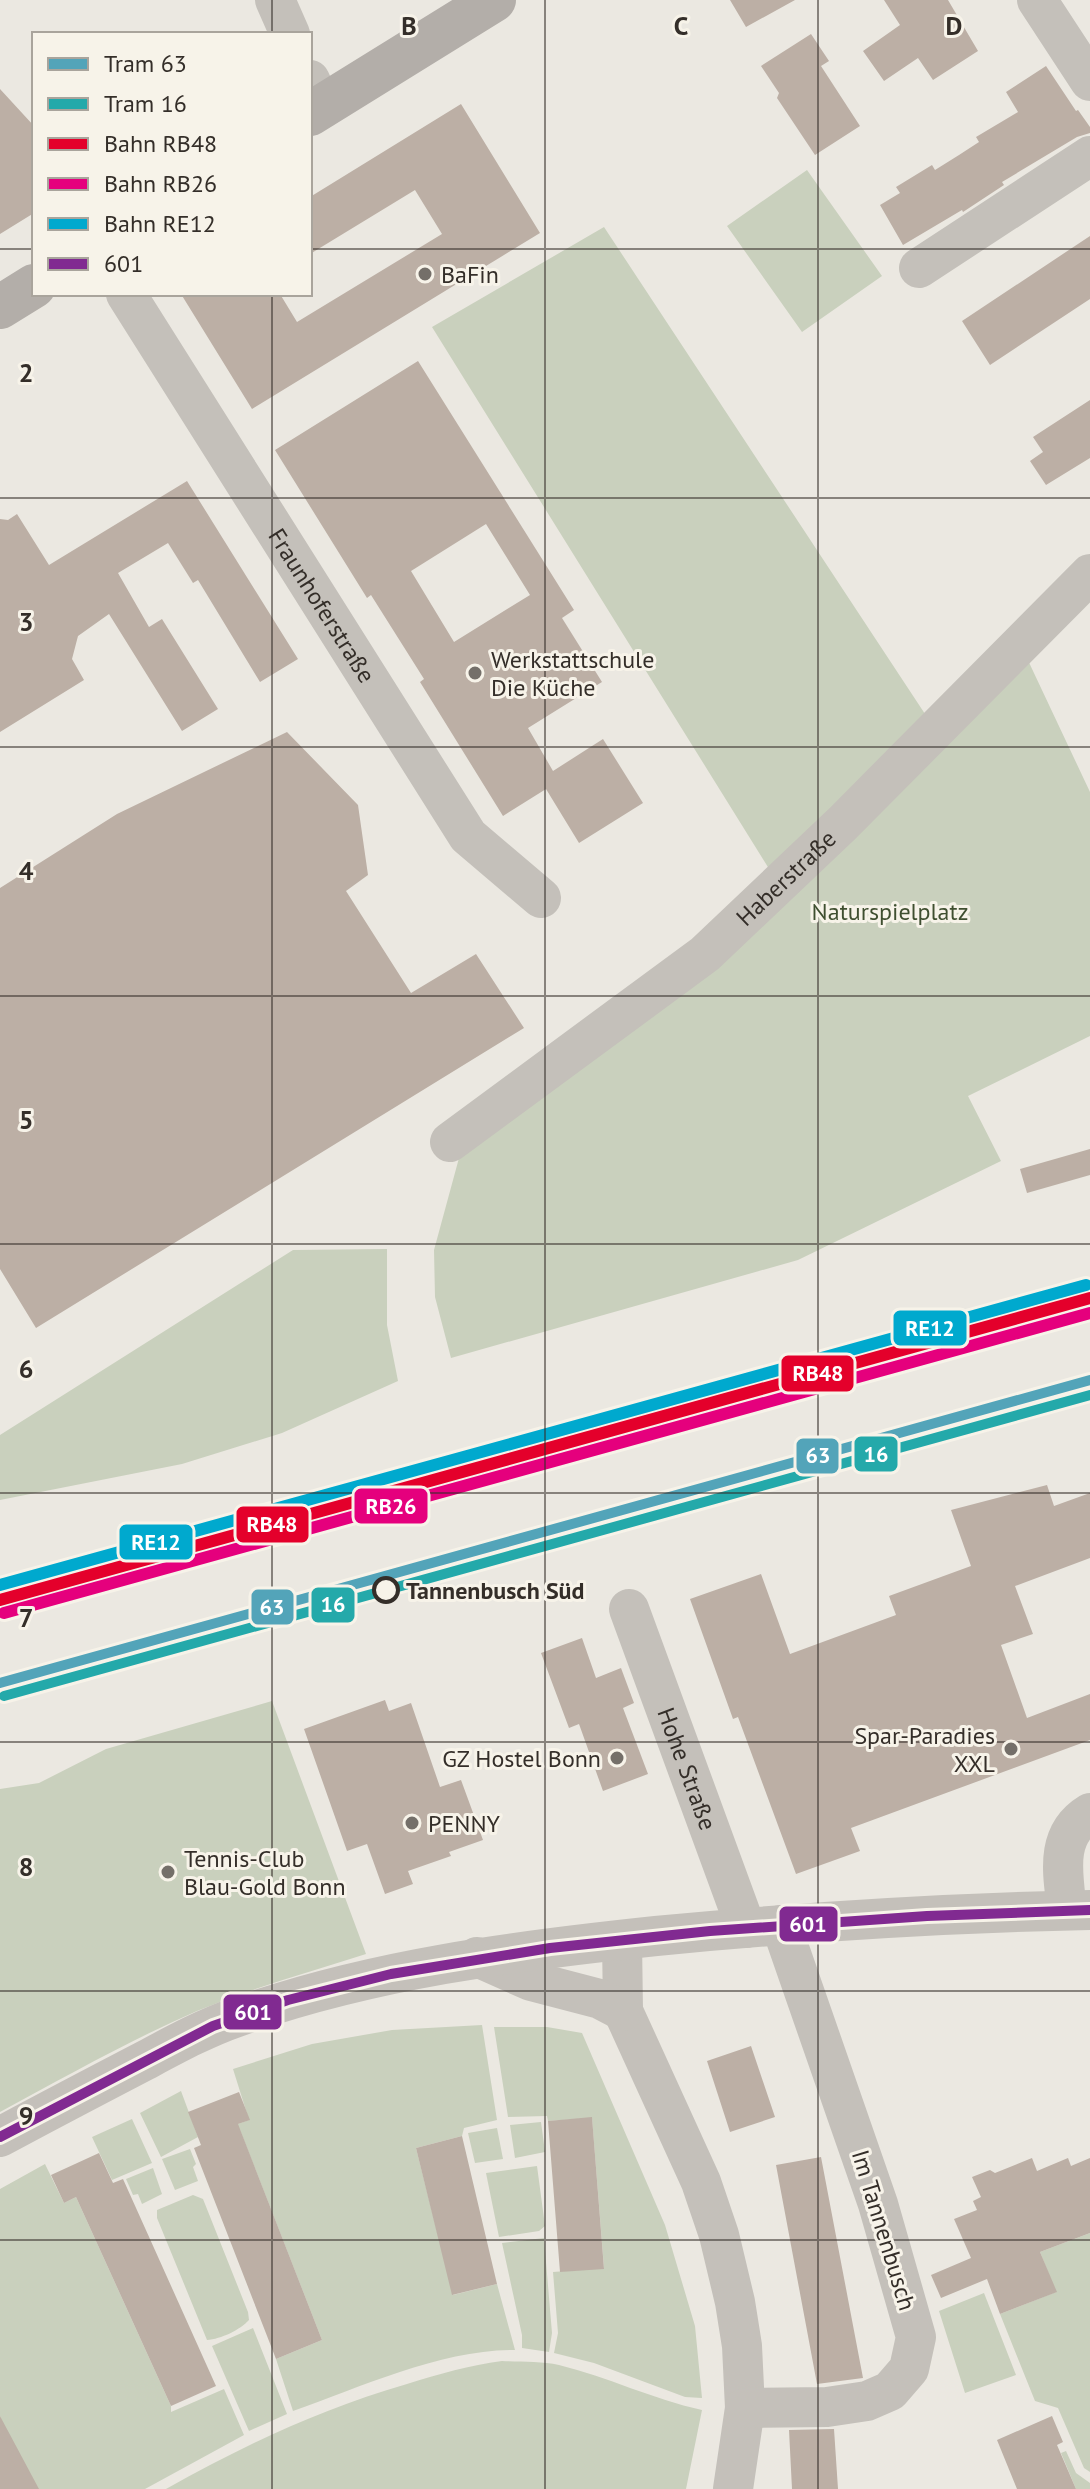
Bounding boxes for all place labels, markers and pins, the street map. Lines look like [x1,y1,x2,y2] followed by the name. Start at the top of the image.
[441,259,499,290] place label: BaFin
[416,265,434,283] marker: BaFin
[491,644,654,703] place label: Werkstattschule Die Küche
[466,664,484,682] marker: Werkstattschule Die Küche
[406,1575,584,1606] place label: Tannenbusch Süd
[373,1577,399,1603] marker: Tannenbusch Süd
[854,1720,995,1779] place label: Spar-Paradies XXL
[1002,1740,1020,1758] marker: Spar-Paradies XXL
[442,1743,601,1774] place label: GZ Hostel Bonn
[608,1749,626,1767] marker: GZ Hostel Bonn
[428,1808,501,1839] place label: PENNY
[403,1814,421,1832] marker: PENNY
[184,1843,346,1902] place label: Tennis-Club Blau-Gold Bonn
[159,1863,177,1881] marker: Tennis-Club Blau-Gold Bonn

